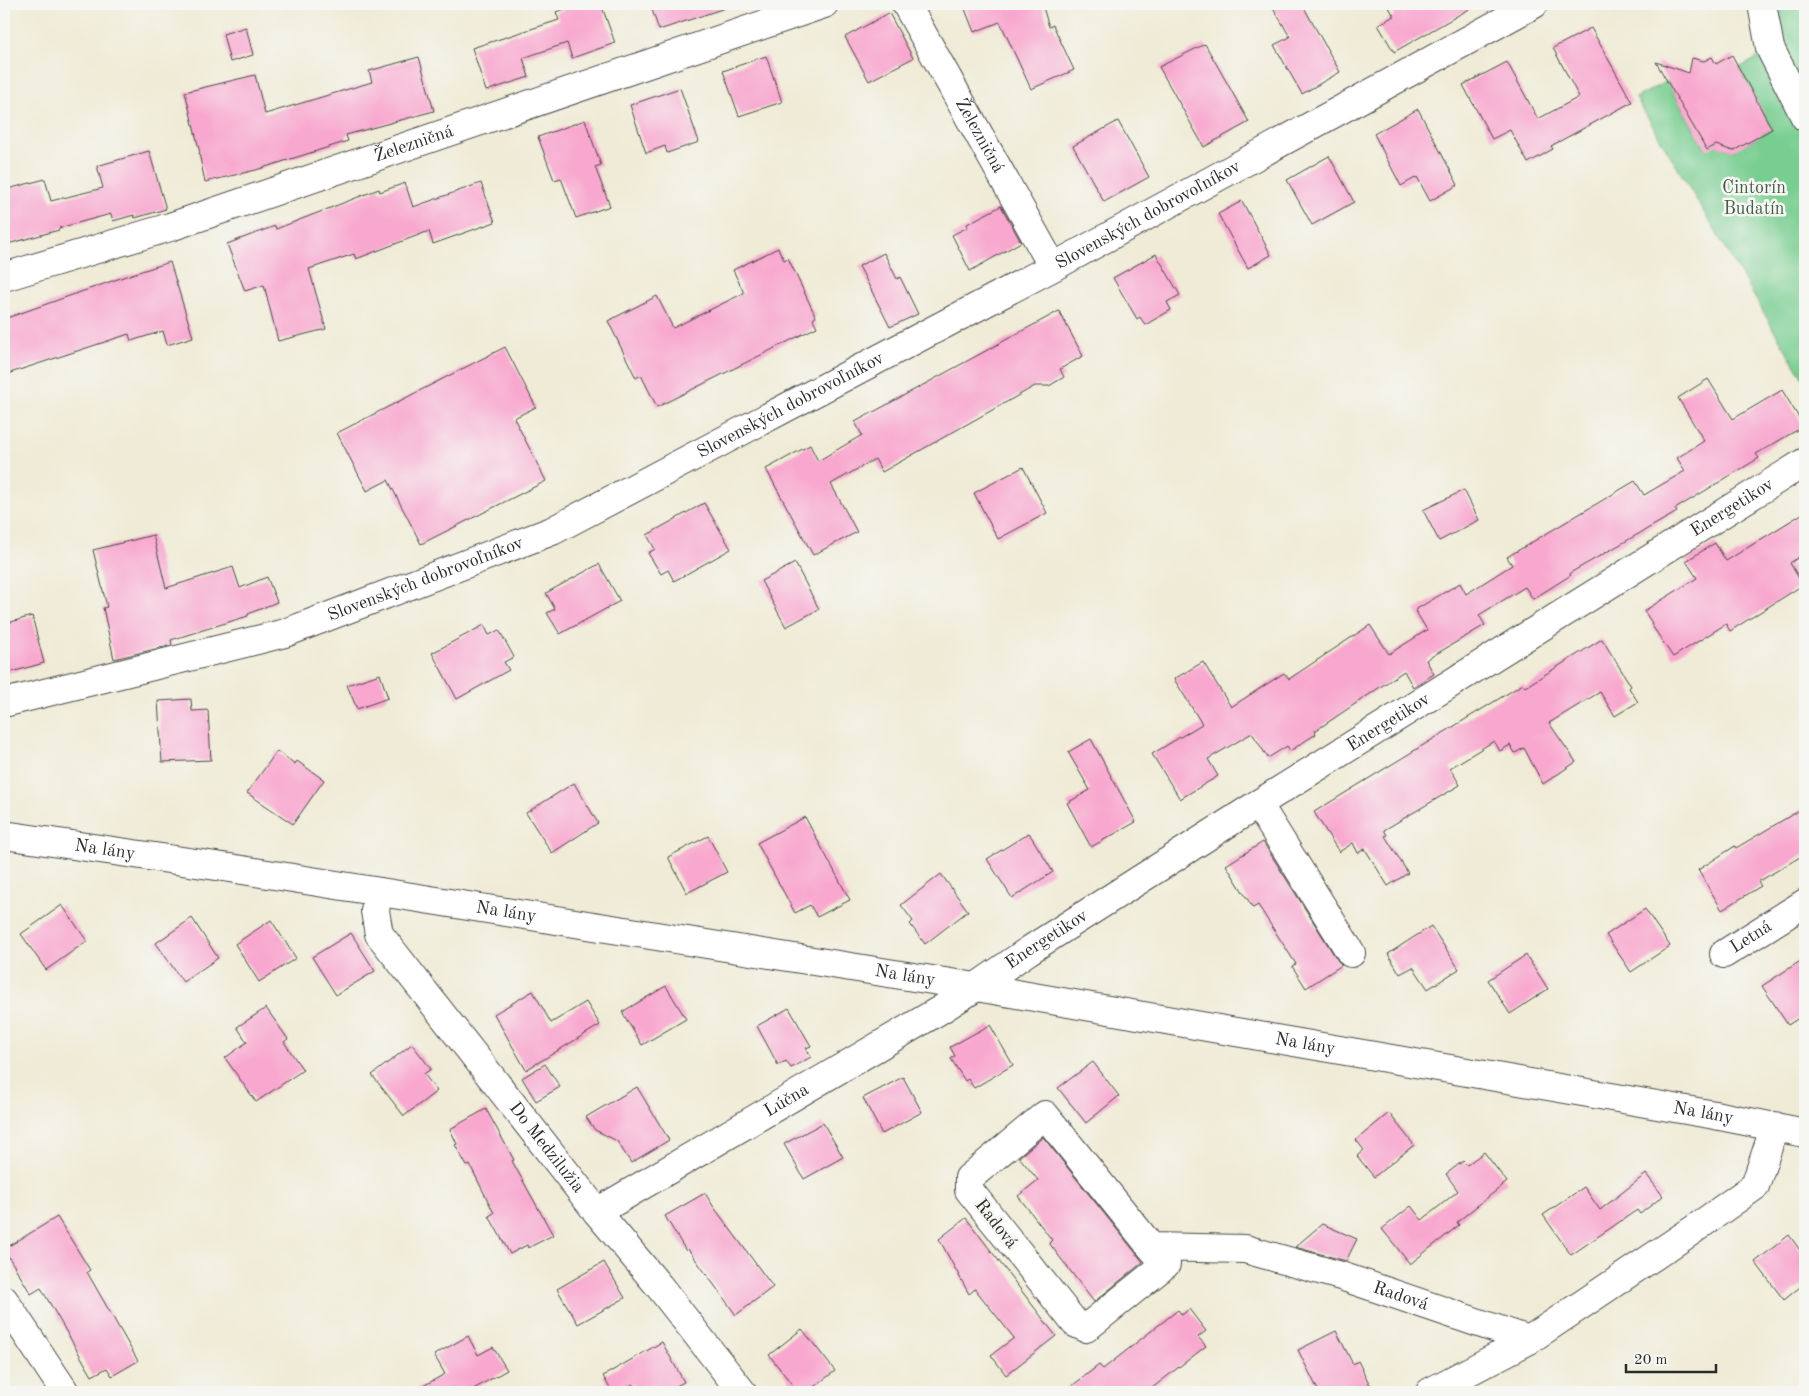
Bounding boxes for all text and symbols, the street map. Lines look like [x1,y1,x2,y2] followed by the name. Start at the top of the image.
[952,94,1008,176] street label: Železničná
[371,122,456,166] street label: Železničná
[1052,157,1244,273] street label: Slovenských dobrovoľníkov
[1722,179,1786,218] park label: Cintorín Budatín
[694,349,887,462] street label: Slovenských dobrovoľníkov
[1687,475,1777,540] street label: Energetikov
[325,534,526,625] street label: Slovenských dobrovoľníkov
[1344,690,1434,755] street label: Energetikov
[74,836,137,863] street label: Na lány
[475,898,538,926] street label: Na lány
[1002,906,1091,973] street label: Energetikov
[1727,917,1775,957] street label: Letná
[874,962,937,989] street label: Na lány
[1274,1030,1337,1058] street label: Na lány
[761,1080,812,1120] street label: Lúčna
[506,1099,588,1196] street label: Do Medzilužia
[1672,1099,1735,1128] street label: Na lány
[971,1196,1021,1252] street label: Radová
[1371,1279,1431,1314] street label: Radová
[1626,1341,1716,1373] scale bar
[1634,1353,1668,1368] text: 20 m

